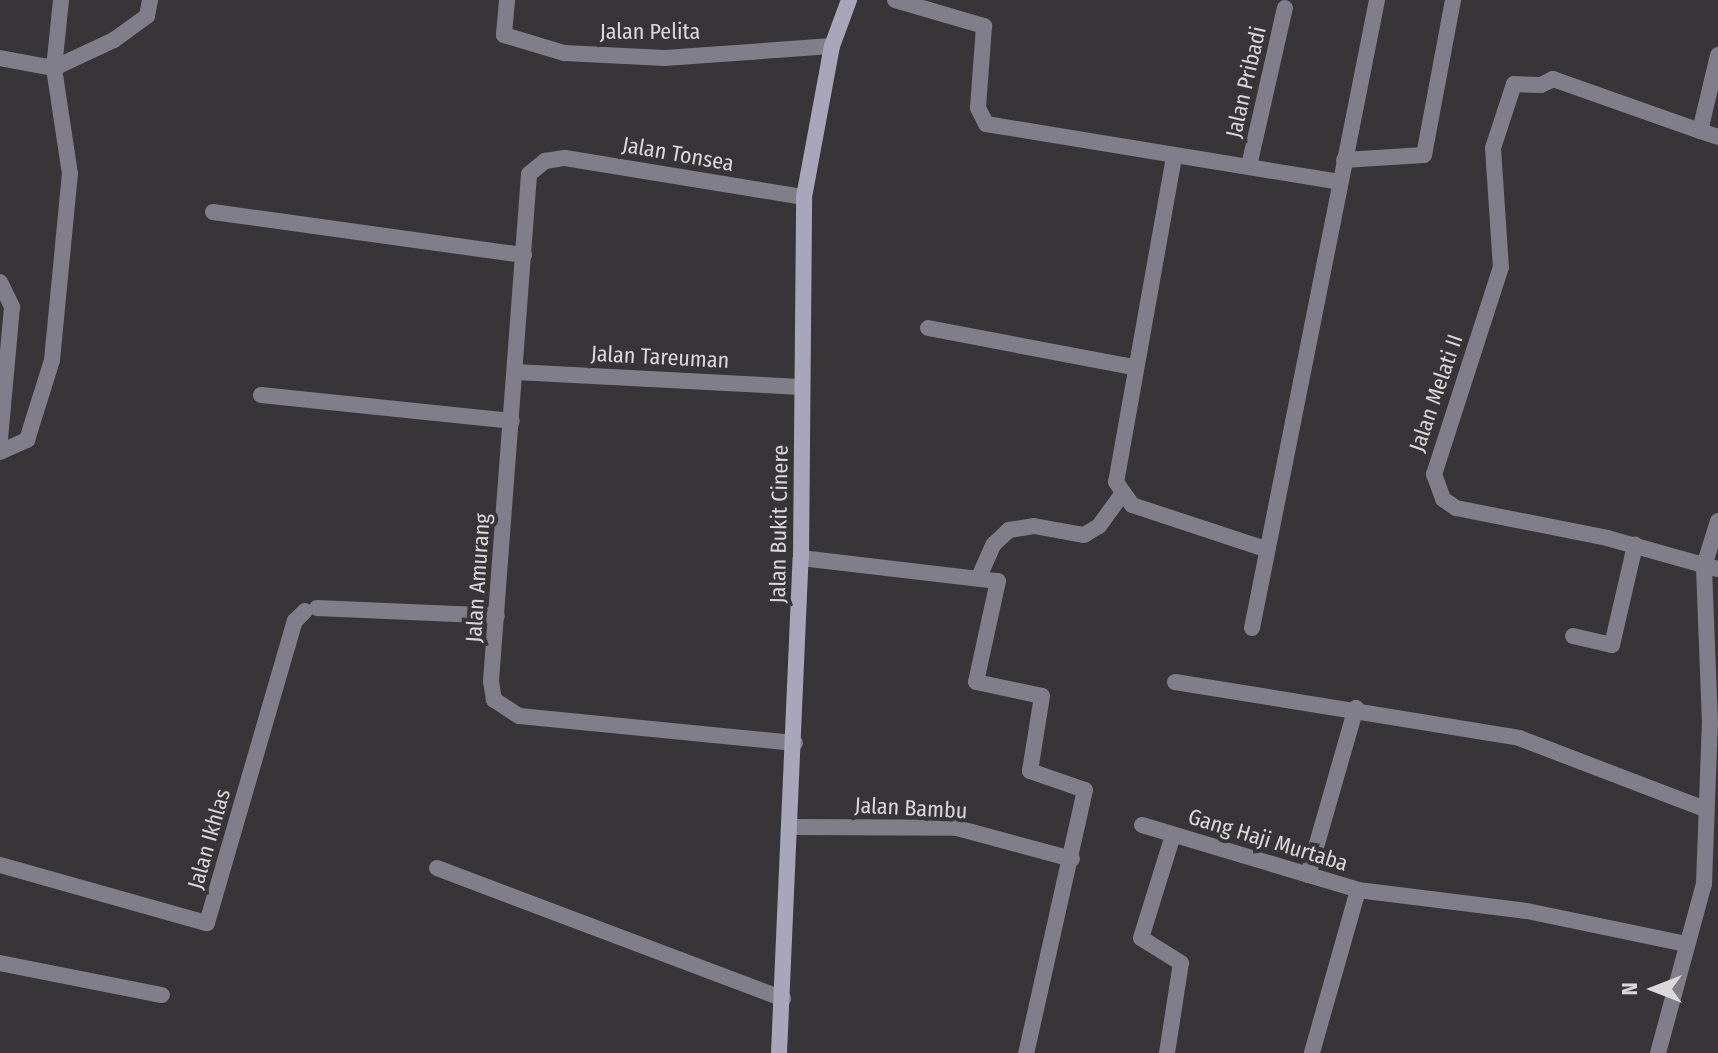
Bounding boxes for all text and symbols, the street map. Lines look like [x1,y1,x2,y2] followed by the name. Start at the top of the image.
[600,19,700,45] street label: Jalan Pelita
[1220,24,1272,140] street label: Jalan Pribadi
[620,131,736,177] street label: Jalan Tonsea
[1404,331,1468,455] street label: Jalan Melati II
[590,340,730,374] street label: Jalan Tareuman
[764,444,794,604] street label: Jalan Bukit Cinere
[460,512,496,644] street label: Jalan Amurang
[182,786,236,892] street label: Jalan Ikhlas
[854,792,968,824] street label: Jalan Bambu
[1185,803,1351,877] street label: Gang Haji Murtaba
[1614,949,1694,1029] north arrow
[1616,982,1643,996] text: N

